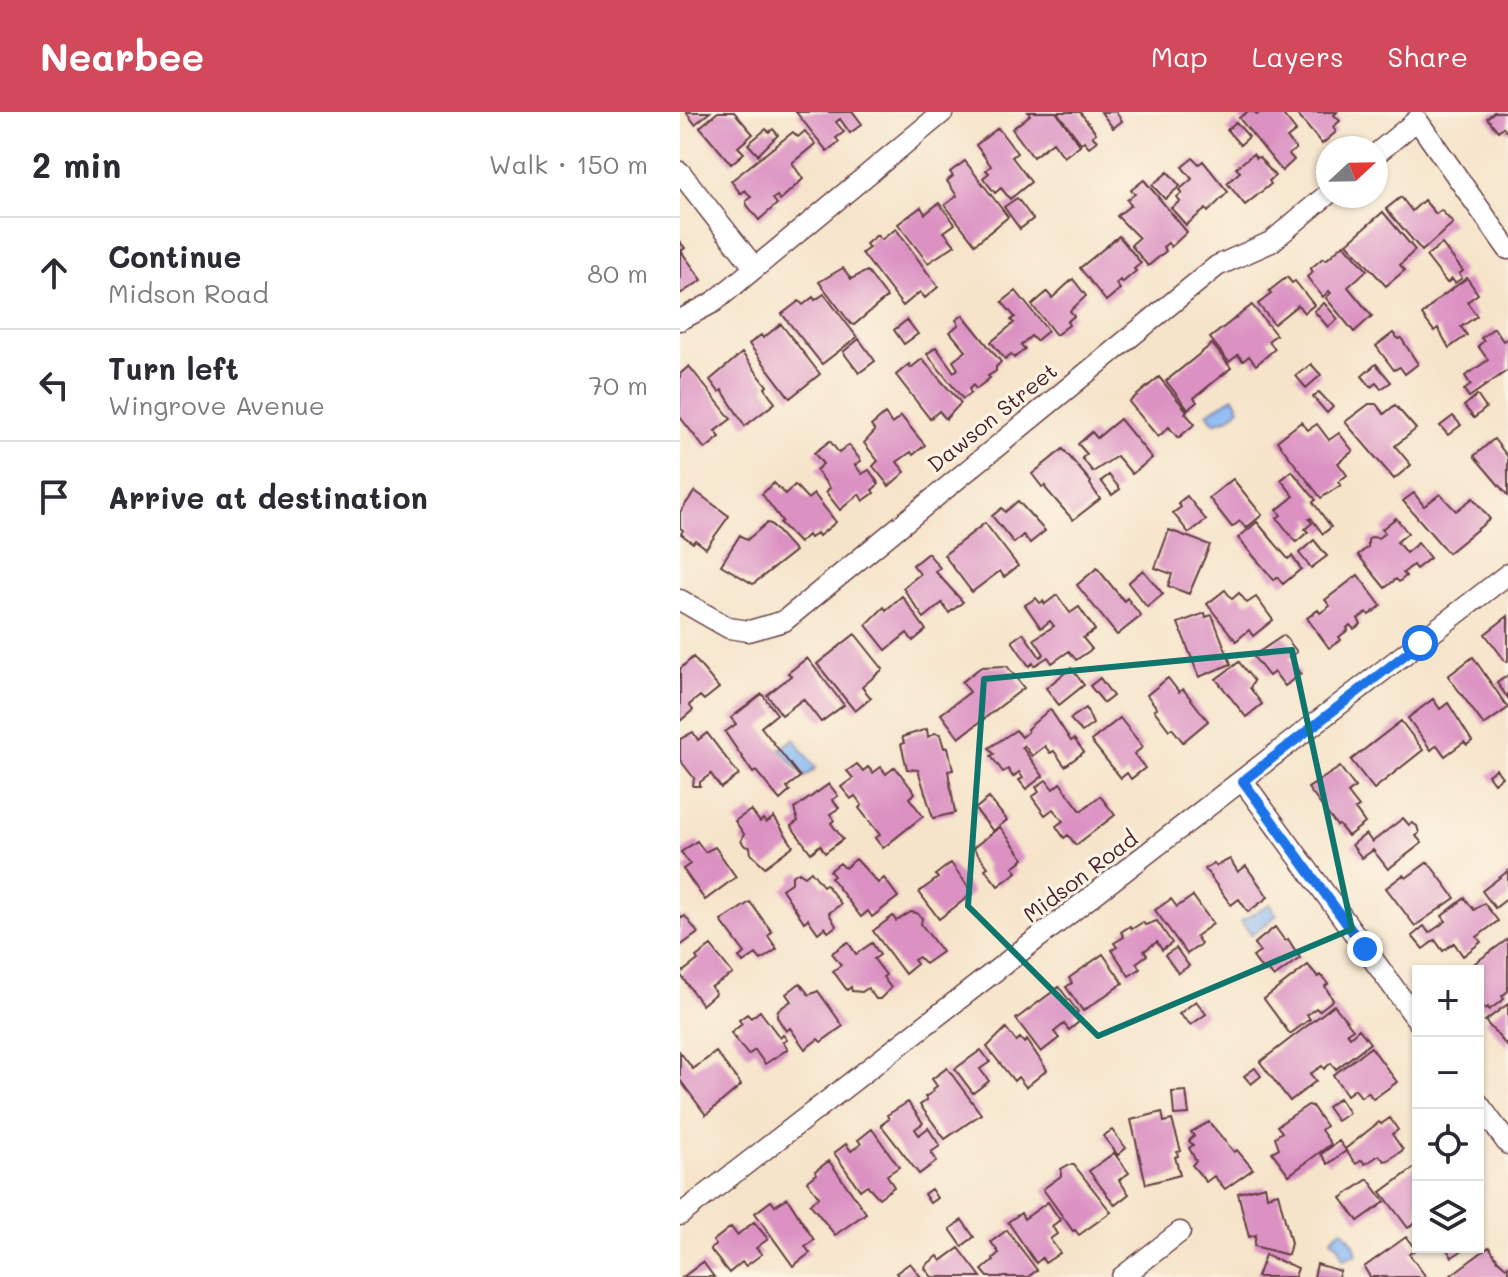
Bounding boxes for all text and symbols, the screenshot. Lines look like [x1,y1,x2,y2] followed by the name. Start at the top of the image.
[40,31,204,81] text: Nearbee
[1151,38,1208,74] text: Map
[1252,38,1344,74] text: Layers
[1388,38,1468,74] text: Share
[1316,136,1388,208] north arrow
[32,142,121,187] text: 2 min
[489,147,648,181] text: Walk · 150 m
[108,236,241,276] text: Continue
[32,251,76,295] icon: ahead
[587,256,648,290] text: 80 m
[108,276,269,310] text: Midson Road
[108,348,239,388] text: Turn left
[921,356,1063,478] street label: Dawson Street
[32,363,76,407] icon: left
[588,368,648,402] text: 70 m
[108,388,325,422] text: Wingrove Avenue
[32,475,76,519] icon: arrive
[108,477,428,517] text: Arrive at destination
[1402,625,1438,661] route start
[1017,823,1143,928] street label: Midson Road
[1347,931,1383,967] route end
[1412,965,1484,1253] map controls
[1412,965,1484,1037] button: +
[1412,1037,1484,1109] button: −
[1412,1109,1484,1181] button: locate
[1412,1181,1484,1253] button: layers

